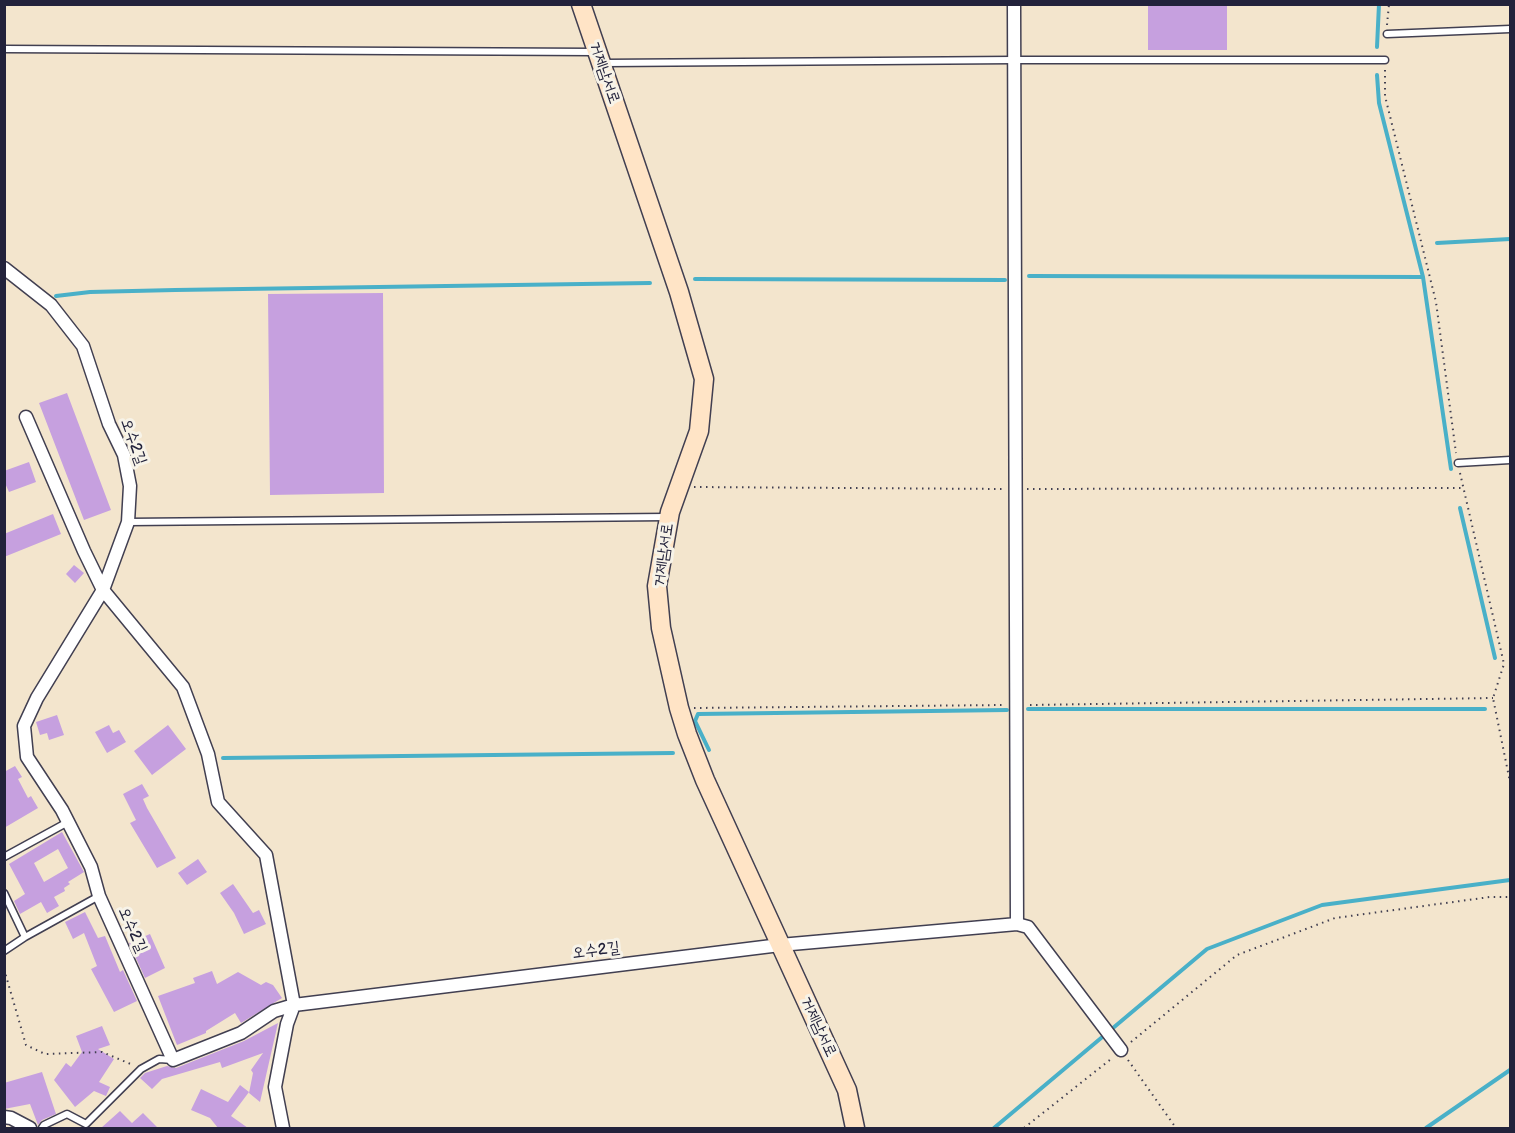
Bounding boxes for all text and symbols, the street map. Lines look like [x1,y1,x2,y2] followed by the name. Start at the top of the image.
[584,39,624,107] street label: 거제남서로
[116,416,150,468] street label: 오수2길
[650,522,678,588] street label: 거제남서로
[113,904,151,956] street label: 오수2길
[571,939,621,963] street label: 오수2길
[796,994,840,1060] street label: 거제남서로

